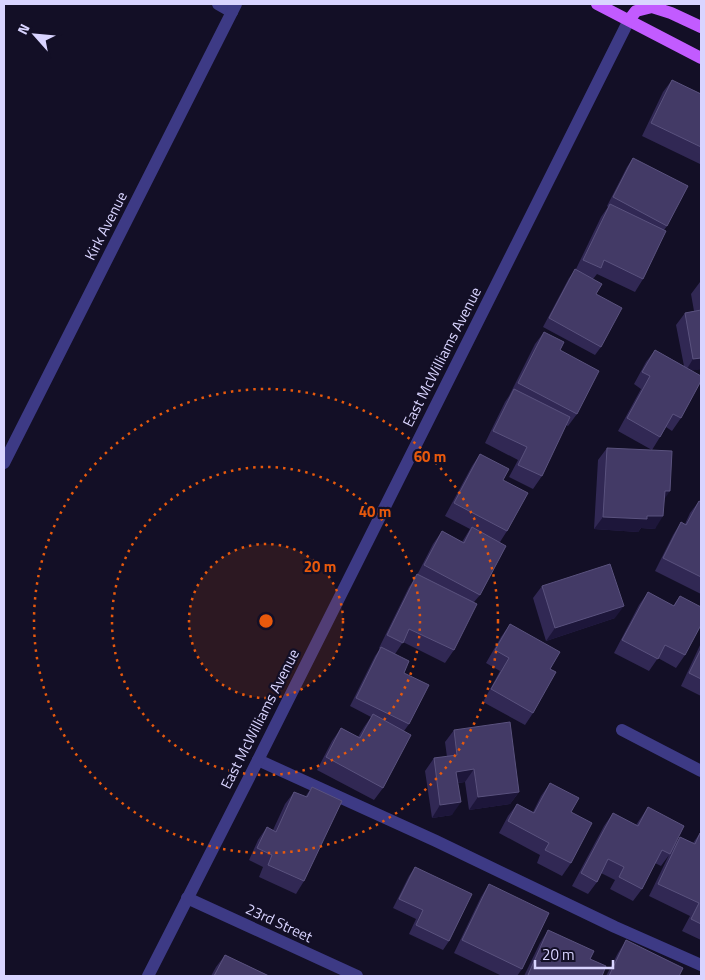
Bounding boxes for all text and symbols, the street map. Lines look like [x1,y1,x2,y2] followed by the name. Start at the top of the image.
[10,10,60,60] north arrow
[11,20,35,38] text: N
[78,187,133,264] street label: Kirk Avenue
[396,283,487,431] street label: East McWilliams Avenue
[414,445,446,468] text: 60 m
[359,500,391,523] text: 40 m
[304,555,336,578] text: 20 m
[257,612,275,630] centre of rings
[214,645,305,793] street label: East McWilliams Avenue
[242,897,317,948] street label: 23rd Street
[535,938,612,970] scale bar
[542,943,575,966] text: 20 m

